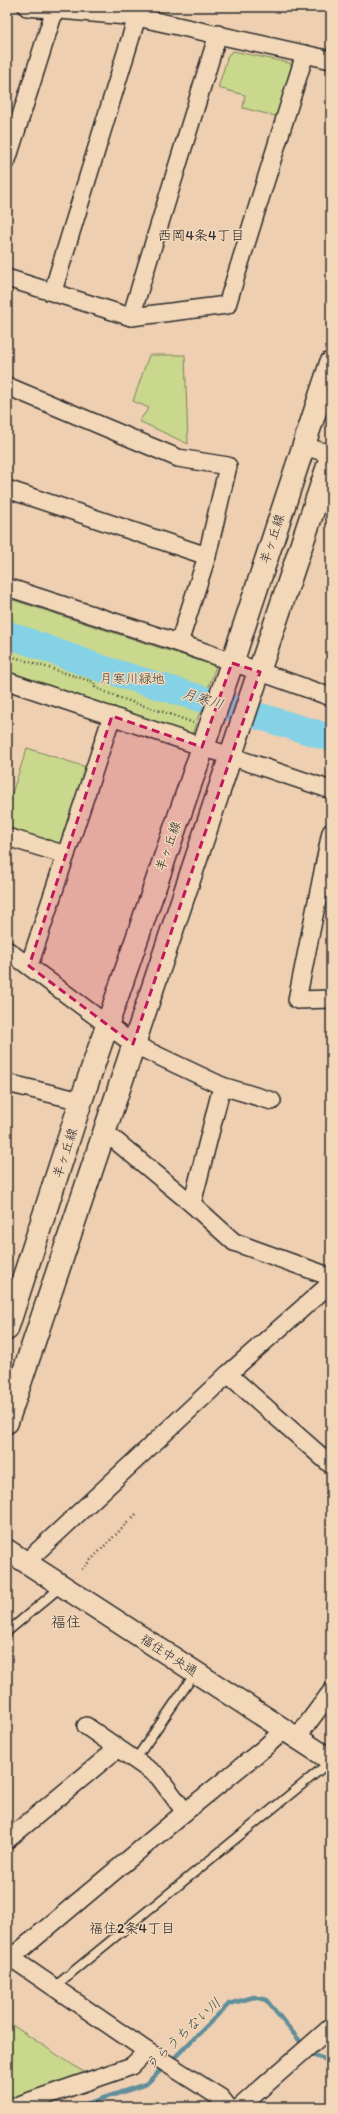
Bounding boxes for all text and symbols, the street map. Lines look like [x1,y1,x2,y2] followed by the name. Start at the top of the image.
[158,227,244,244] district label: 西岡4条4丁目
[257,511,287,566] street label: 羊ヶ丘線
[99,671,165,686] park label: 月寒川緑地
[180,685,226,713] water label: 月寒川
[152,818,184,873] street label: 羊ヶ丘線
[50,1125,80,1180] street label: 羊ヶ丘線
[51,1613,81,1631] district label: 福住
[138,1631,200,1679] street label: 福住中央通
[89,1920,175,1937] district label: 福住2条4丁目
[141,1994,225,2074] water label: うらうちない川

